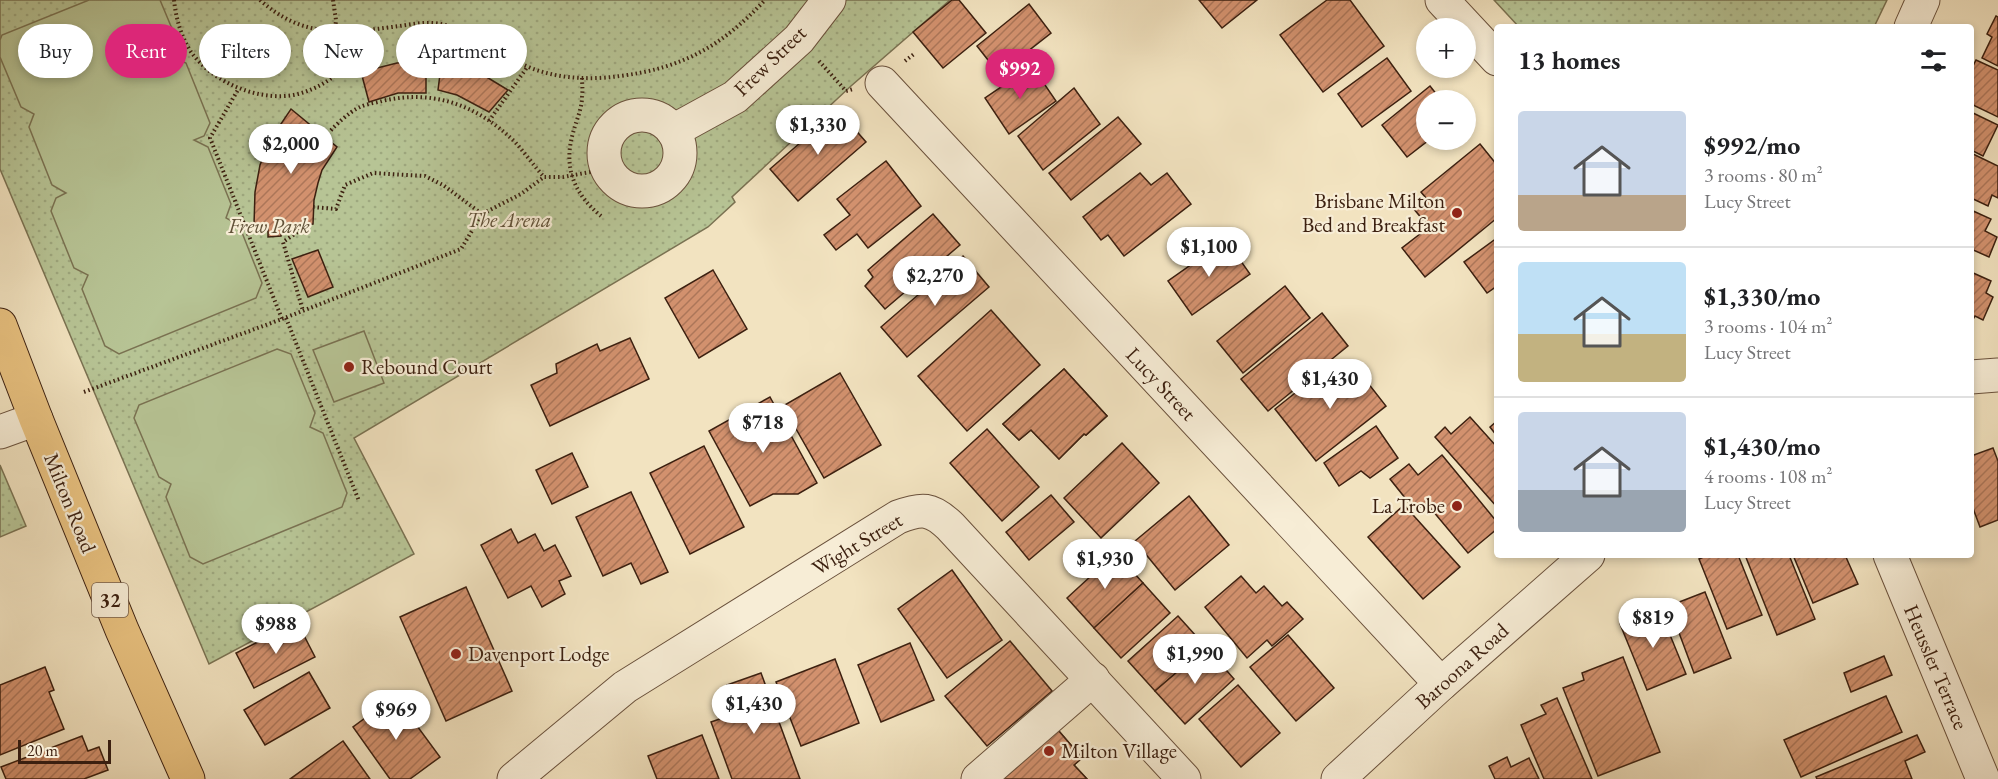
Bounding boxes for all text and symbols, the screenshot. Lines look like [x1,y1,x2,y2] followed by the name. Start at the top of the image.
[1416,18,1476,150] map controls
[1416,18,1476,78] button: +
[728,19,812,102] street label: Frew Street
[18,24,93,78] chip: Buy
[105,24,187,78] chip: Rent
[199,24,291,78] chip: Filters
[303,24,384,78] chip: New
[396,24,527,78] chip: Apartment
[1518,43,1620,77] text: 13 homes
[1917,44,1950,77] icon: filters
[984,49,1056,100] pin: $992
[1000,55,1040,81] text: $992
[1416,90,1476,150] button: −
[769,105,867,156] pin: $1,330
[790,111,846,137] text: $1,330
[242,124,340,175] pin: $2,000
[1704,128,1800,162] text: $992/mo
[263,130,319,156] text: $2,000
[1566,135,1638,207] icon: home
[1704,162,1823,188] text: 3 rooms · 80 m²
[1302,187,1445,238] place label: Brisbane Milton Bed and Breakfast
[1704,188,1791,214] text: Lucy Street
[467,206,551,233] park label: The Arena
[1450,206,1464,220] marker: Brisbane Milton Bed and Breakfast
[227,212,310,239] park label: Frew Park
[1160,227,1258,278] pin: $1,100
[1181,233,1237,259] text: $1,100
[886,256,984,307] pin: $2,270
[907,262,963,288] text: $2,270
[1704,279,1820,313] text: $1,330/mo
[1566,286,1638,358] icon: home
[1704,313,1832,339] text: 3 rooms · 104 m²
[1704,339,1791,365] text: Lucy Street
[1120,341,1203,426] street label: Lucy Street
[361,353,493,380] place label: Rebound Court
[1281,359,1379,410] pin: $1,430
[342,360,356,374] marker: Rebound Court
[1302,365,1358,391] text: $1,430
[727,403,799,454] pin: $718
[743,409,783,435] text: $718
[1704,429,1820,463] text: $1,430/mo
[1566,436,1638,508] icon: home
[38,449,103,557] street label: Milton Road
[1704,463,1832,489] text: 4 rooms · 108 m²
[1704,489,1791,515] text: Lucy Street
[1372,492,1445,519] place label: La Trobe
[1450,499,1464,513] marker: La Trobe
[807,506,907,581] street label: Wight Street
[1056,539,1154,590] pin: $1,930
[1077,545,1133,571] text: $1,930
[92,583,128,617] road number: 32
[1617,598,1689,649] pin: $819
[1898,600,1975,733] street label: Heussler Terrace
[240,604,312,655] pin: $988
[1633,604,1673,630] text: $819
[256,610,296,636] text: $988
[1409,616,1514,715] street label: Baroona Road
[1146,634,1244,685] pin: $1,990
[468,640,609,667] place label: Davenport Lodge
[1167,640,1223,666] text: $1,990
[449,647,463,661] marker: Davenport Lodge
[705,684,803,735] pin: $1,430
[360,690,432,741] pin: $969
[726,690,782,716] text: $1,430
[376,696,416,722] text: $969
[18,737,111,764] scale bar
[1061,737,1177,764] place label: Milton Village
[27,740,58,761] text: 20 m
[1042,744,1056,758] marker: Milton Village

